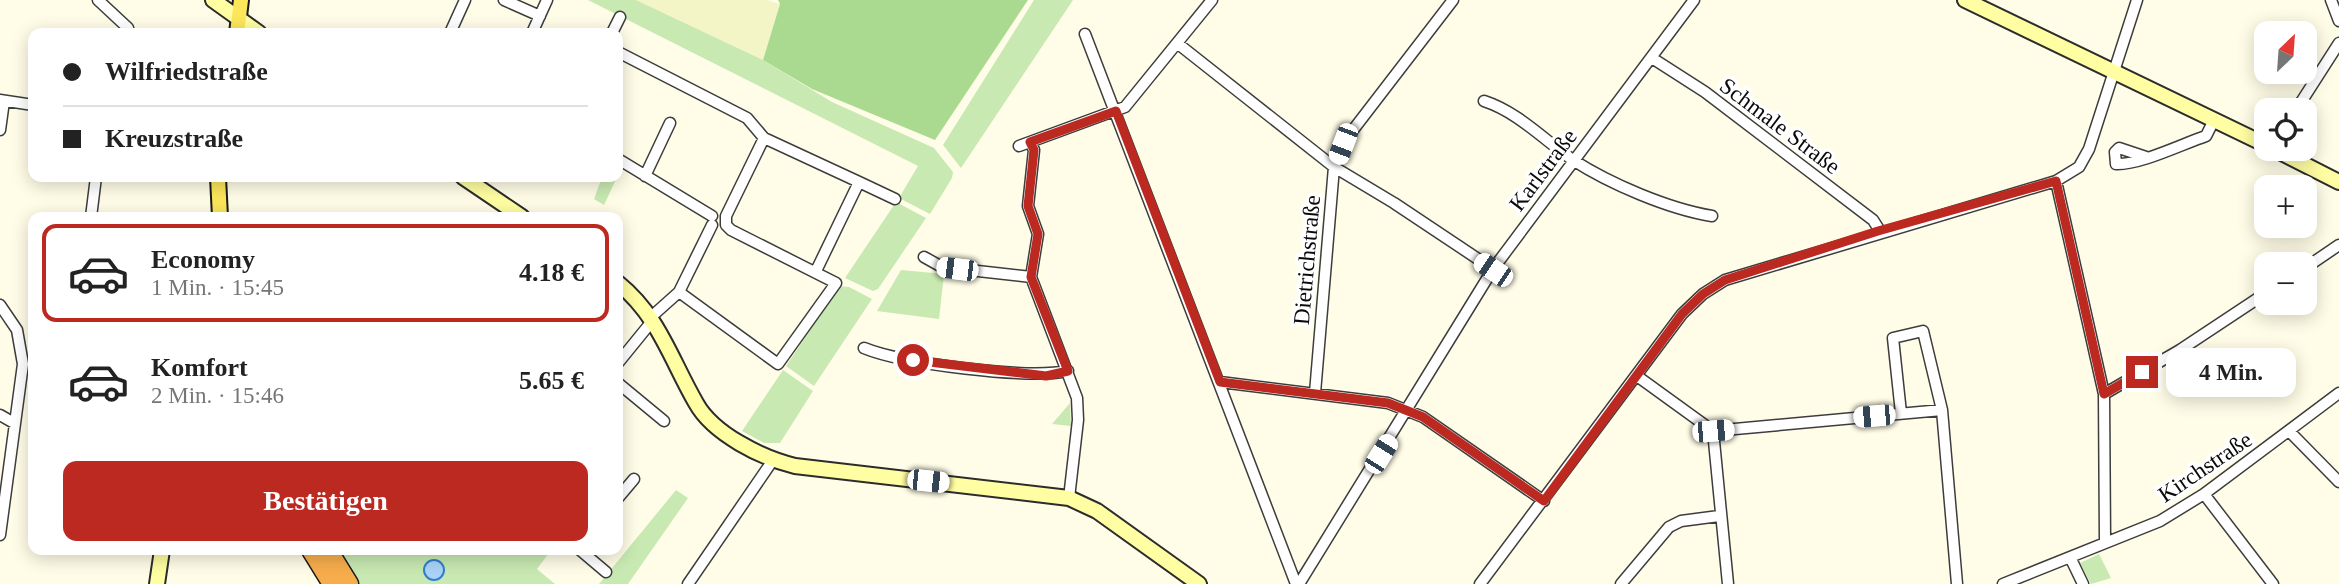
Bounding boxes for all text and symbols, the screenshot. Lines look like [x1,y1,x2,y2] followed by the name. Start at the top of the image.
[2254,21,2317,84] north arrow
[2254,21,2317,315] map controls
[105,57,268,86] text: Wilfriedstraße
[1715,73,1845,179] street label: Schmale Straße
[2254,98,2317,161] button: locate
[1326,121,1361,167] car
[105,124,243,153] text: Kreuzstraße
[1504,124,1582,216] street label: Karlstraße
[2254,175,2317,238] button: +
[1289,194,1325,326] street label: Dietrichstraße
[67,242,130,305] icon: car
[151,245,255,274] text: Economy
[1470,250,1517,290] car
[2254,252,2317,315] button: −
[935,256,980,282] car
[519,258,584,287] text: 4.18 €
[151,275,284,300] text: 1 Min. · 15:45
[897,344,929,376] route start
[2166,348,2296,396] callout: 4 Min.
[67,350,130,413] icon: car
[151,353,248,382] text: Komfort
[2126,356,2158,388] route end
[2199,360,2263,385] text: 4 Min.
[519,366,584,395] text: 5.65 €
[151,383,284,408] text: 2 Min. · 15:46
[1853,404,1896,428] car
[1692,419,1735,443] car
[2154,427,2256,507] street label: Kirchstraße
[1361,431,1402,477] car
[63,461,588,541] button: Bestätigen
[907,468,950,494] car

